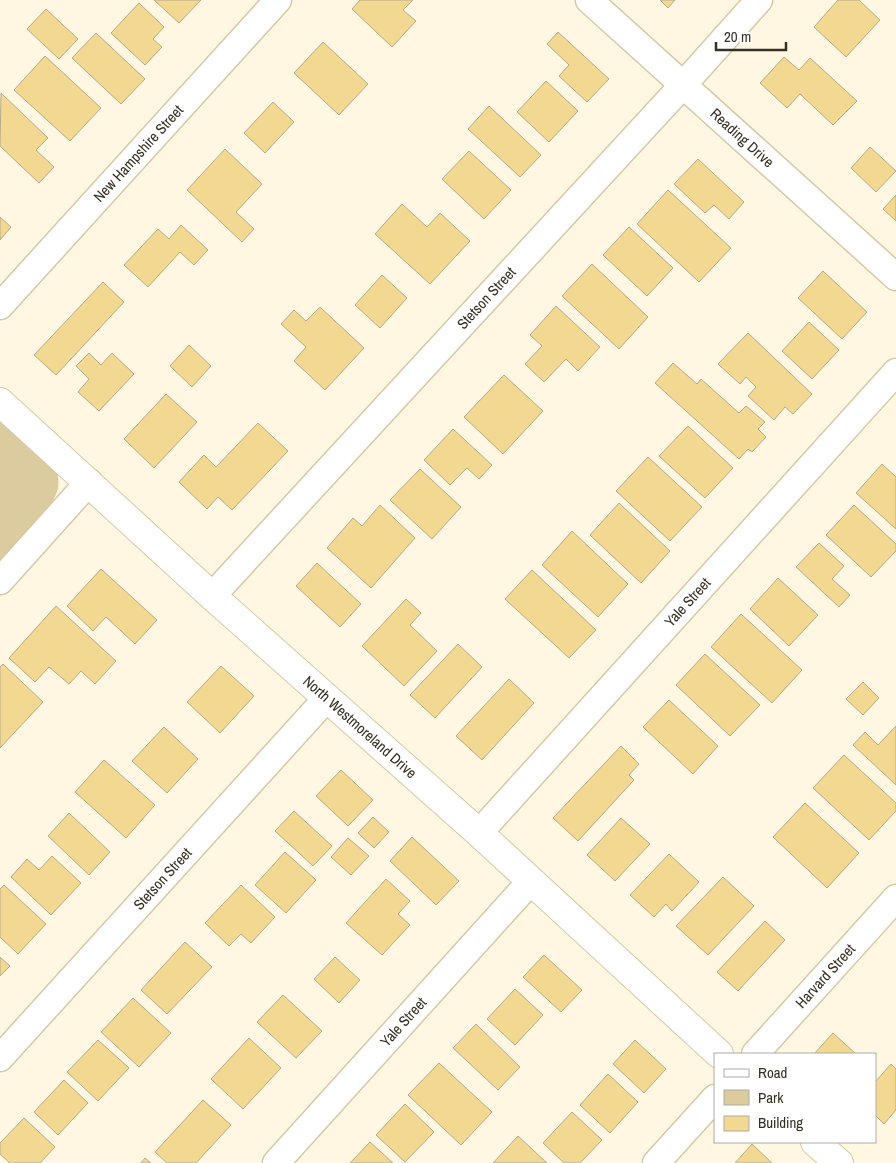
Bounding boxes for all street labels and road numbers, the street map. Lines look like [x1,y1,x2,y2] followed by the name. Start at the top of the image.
[89,100,188,206] street label: New Hampshire Street
[706,103,779,172] street label: Reading Drive
[452,262,521,334] street label: Stetson Street
[659,572,716,631] street label: Yale Street
[299,671,422,783] street label: North Westmoreland Drive
[128,842,197,914] street label: Stetson Street
[790,939,860,1013] street label: Harvard Street
[375,992,431,1051] street label: Yale Street

